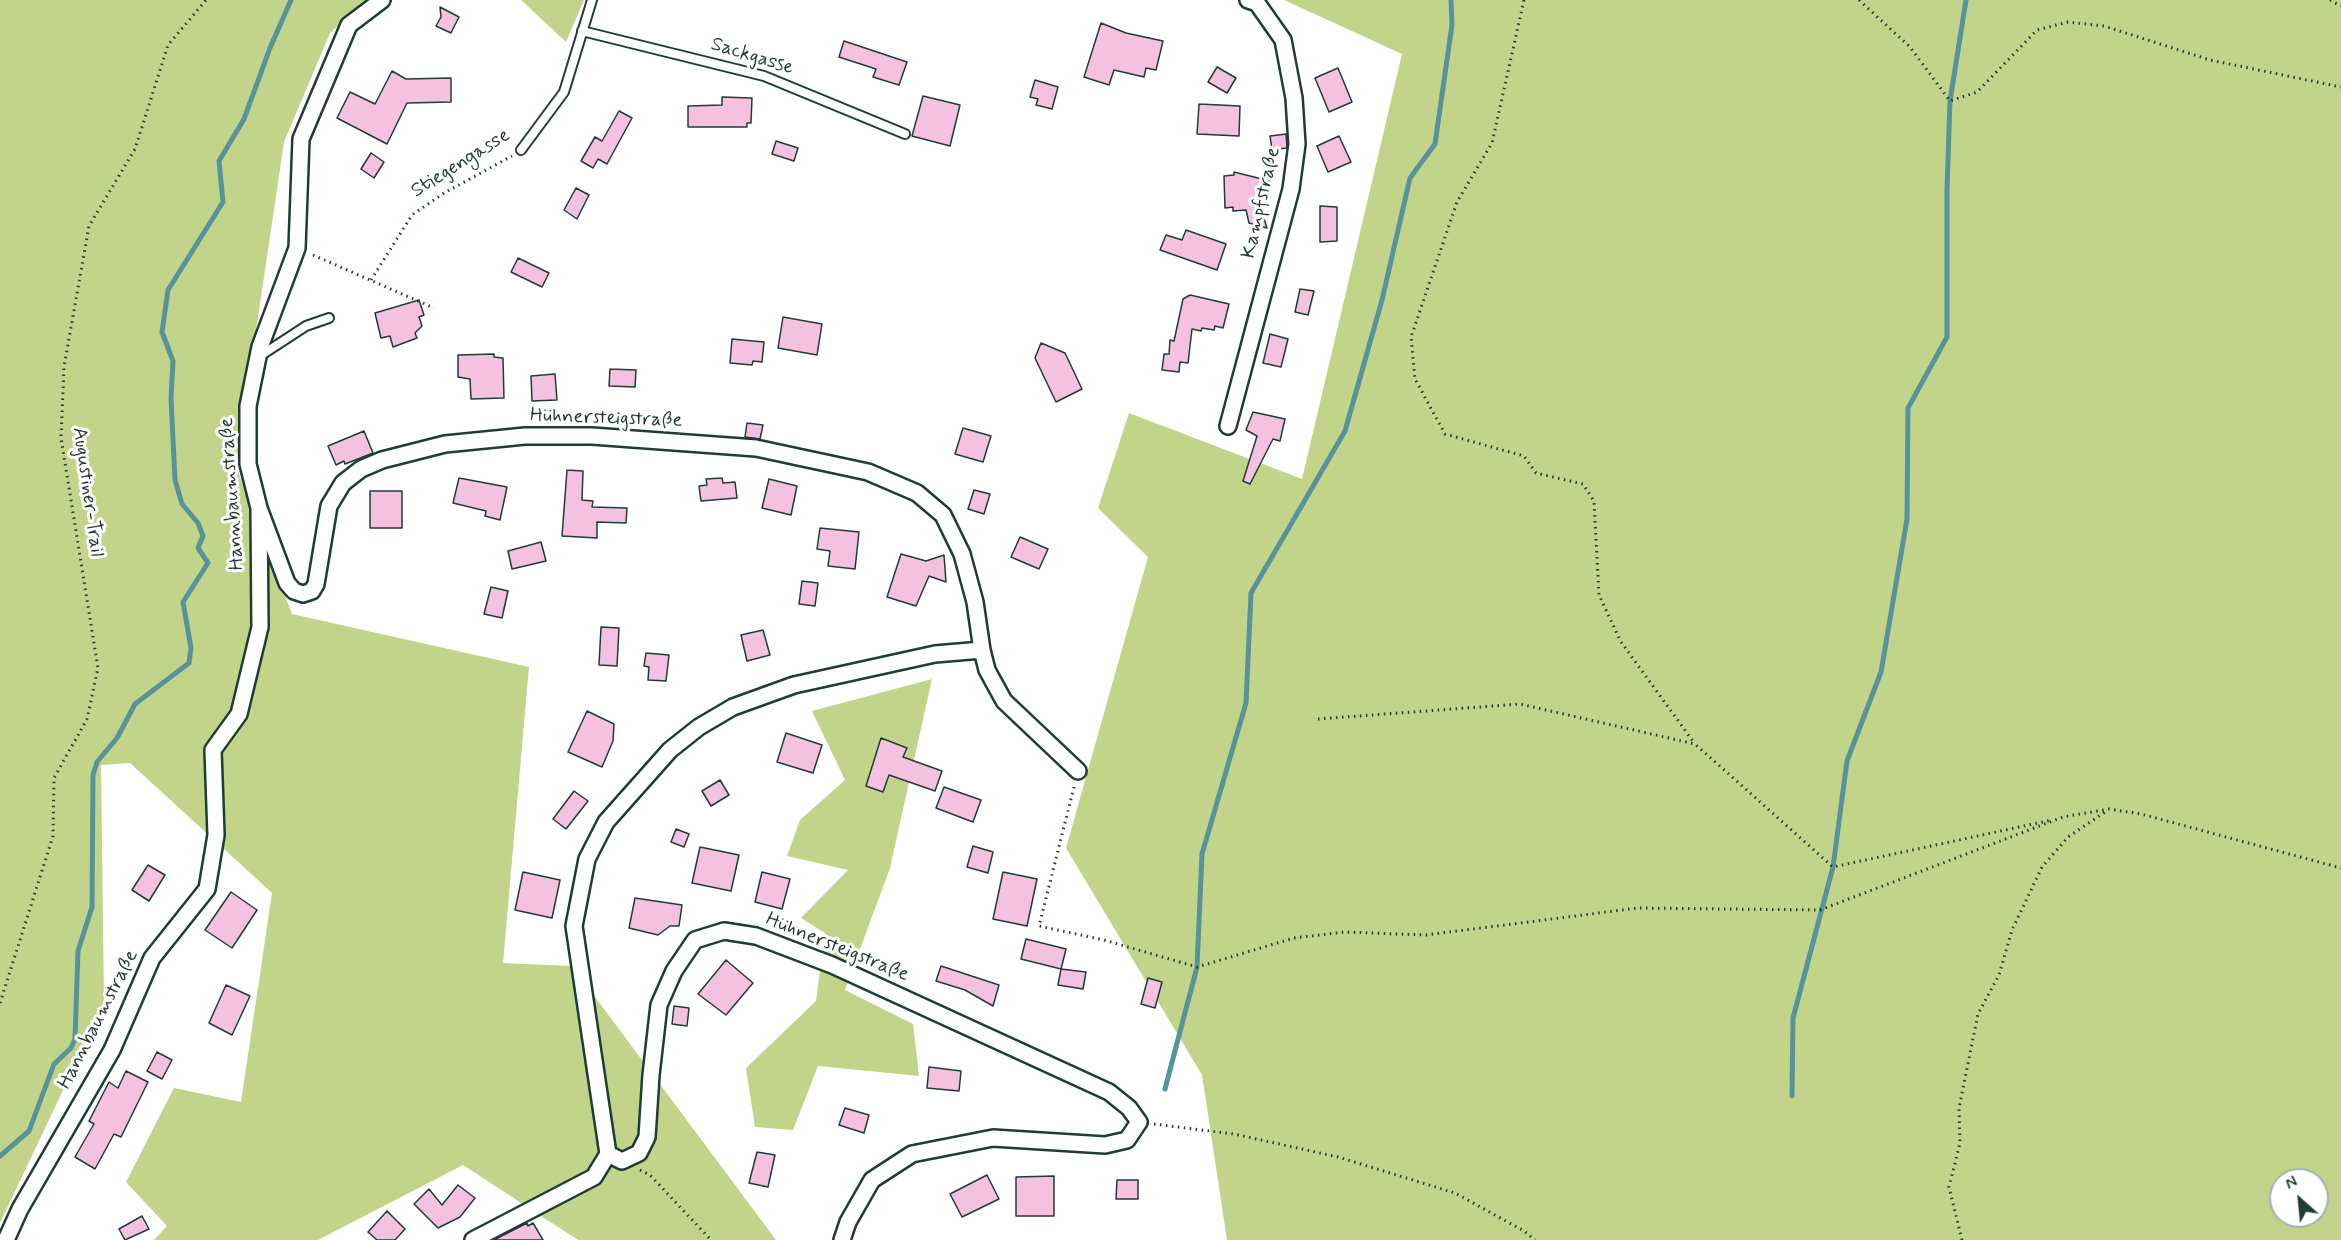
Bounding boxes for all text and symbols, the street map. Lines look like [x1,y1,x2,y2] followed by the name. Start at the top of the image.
[708,33,796,81] street label: Sackgasse
[407,124,515,204] street label: Stiegengasse
[1238,145,1286,261] street label: Kampfstraße
[529,404,683,434] street label: Hühnersteigstraße
[216,417,250,571] street label: Hannbaumstraße
[66,426,108,558] street label: Augustiner-Trail
[762,908,912,988] street label: Hühnersteigstraße
[54,946,144,1094] street label: Hannbaumstraße
[2269,1168,2329,1228] north arrow
[2282,1172,2301,1195] text: N

